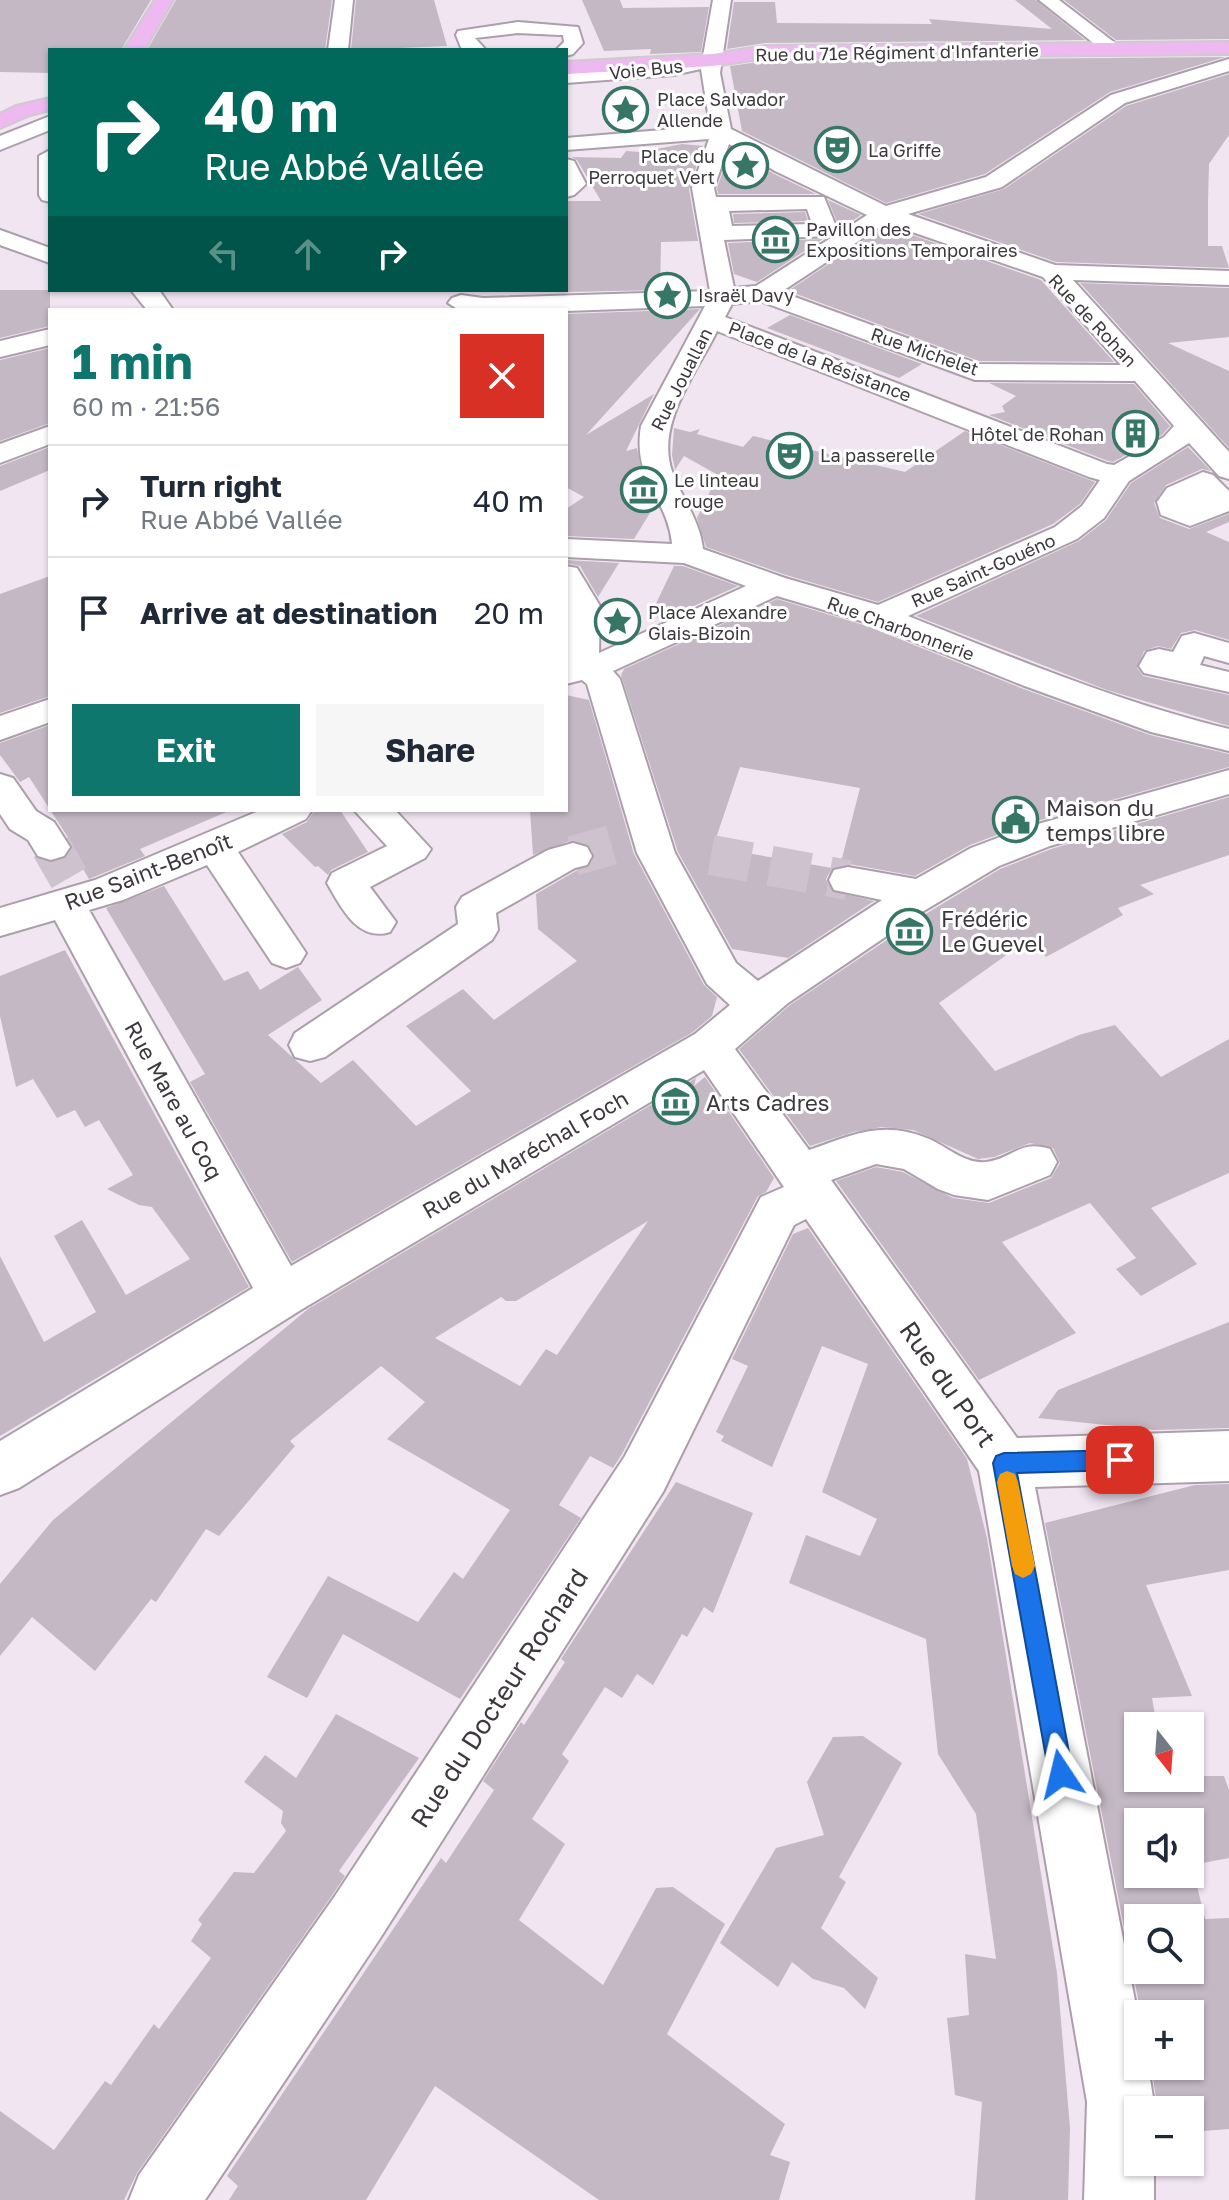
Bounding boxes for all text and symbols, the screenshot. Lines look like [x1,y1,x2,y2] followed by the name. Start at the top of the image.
[755,39,1039,65] street label: Rue du 71e Régiment d'Infanterie
[608,54,684,84] street label: Voie Bus
[204,77,338,144] text: 40 m
[72,80,176,184] icon: right
[602,85,650,133] place icon: Place Salvador Allende
[657,88,785,131] place label: Place Salvador Allende
[813,126,861,174] theatre icon: La Griffe
[868,139,941,161] place label: La Griffe
[722,142,770,190] place icon: Place du Perroquet Vert
[204,145,484,188] text: Rue Abbé Vallée
[588,145,715,188] place label: Place du Perroquet Vert
[751,215,799,263] museum icon: Pavillon des Expositions Temporaires
[806,218,1017,261] place label: Pavillon des Expositions Temporaires
[202,232,246,276] icon: left
[286,232,330,276] icon: ahead
[370,232,414,276] icon: right
[1044,269,1142,371] street label: Rue de Rohan
[643,271,691,319] place icon: Israël Davy
[698,284,794,306] place label: Israël Davy
[725,316,915,406] street label: Place de la Résistance
[868,322,982,380] street label: Rue Michelet
[646,324,716,434] street label: Rue Jouallan
[72,332,193,390] text: 1 min
[460,334,544,418] button: close
[72,391,220,422] text: 60 m · 21:56
[1111,410,1159,458] building icon: Hôtel de Rohan
[970,423,1104,445] place label: Hôtel de Rohan
[765,431,813,479] theatre icon: La passerelle
[820,444,935,466] place label: La passerelle
[619,466,667,514] museum icon: Le linteau rouge
[140,468,282,504] text: Turn right
[674,469,759,512] place label: Le linteau rouge
[72,479,116,523] icon: right
[473,483,544,519] text: 40 m
[140,504,343,535] text: Rue Abbé Vallée
[908,528,1058,612] street label: Rue Saint-Gouéno
[72,591,116,635] icon: arrive
[824,591,978,665] street label: Rue Charbonnerie
[140,595,437,631] text: Arrive at destination
[474,595,544,631] text: 20 m
[593,598,641,646] place icon: Place Alexandre Glais-Bizoin
[648,601,787,644] place label: Place Alexandre Glais-Bizoin
[72,704,300,796] button: Exit
[316,704,544,796] button: Share
[1046,794,1165,846] place label: Maison du temps libre
[991,796,1039,844] public building icon: Maison du temps libre
[60,827,236,915] street label: Rue Saint-Benoît
[941,905,1044,957] place label: Frédéric Le Guevel
[886,907,934,955] museum icon: Frédéric Le Guevel
[119,1016,229,1184] street label: Rue Mare au Coq
[651,1078,699,1126] museum icon: Arts Cadres
[417,1084,633,1224] street label: Rue du Maréchal Foch
[706,1089,829,1116] place label: Arts Cadres
[893,1315,1003,1453] street label: Rue du Port
[1086,1426,1154,1494] pin
[1098,1438,1142,1482] icon: arrive
[404,1563,594,1833] street label: Rue du Docteur Rochard
[1124,1712,1204,1792] north arrow
[1124,1712,1204,2176] map controls
[1019,1732,1103,1816] position arrow
[1124,1808,1204,1888] button: sound
[1124,1904,1204,1984] button: search
[1124,2000,1204,2080] button: +
[1124,2096,1204,2176] button: −

